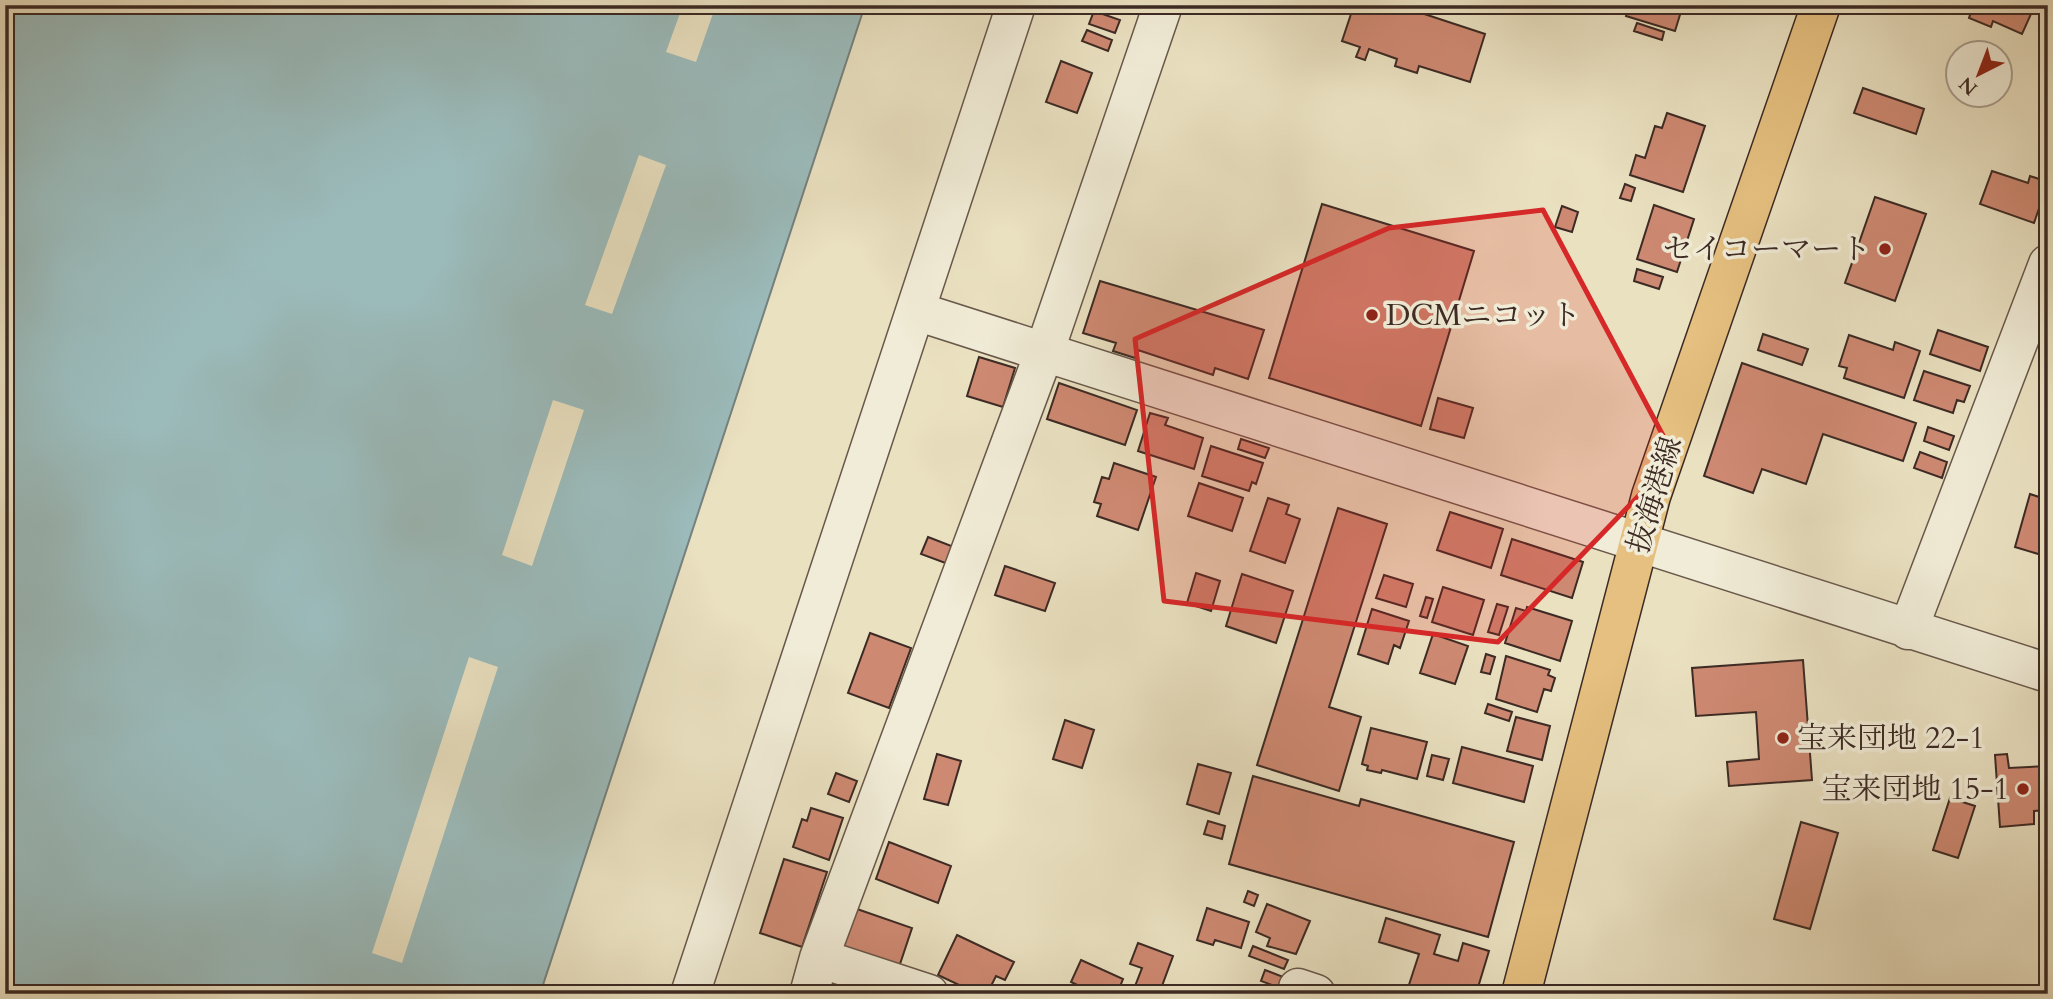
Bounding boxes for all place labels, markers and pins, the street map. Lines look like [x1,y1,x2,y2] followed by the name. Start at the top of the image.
[1663,229,1871,270] place label: セイコーマート
[1877,241,1893,257] marker: セイコーマート
[1386,295,1581,336] place label: DCMニコット
[1364,307,1380,323] marker: DCMニコット
[1797,718,1985,759] place label: 宝来団地 22-1
[1775,730,1791,746] marker: 宝来団地 22-1
[1821,769,2009,810] place label: 宝来団地 15-1
[2015,781,2031,797] marker: 宝来団地 15-1

